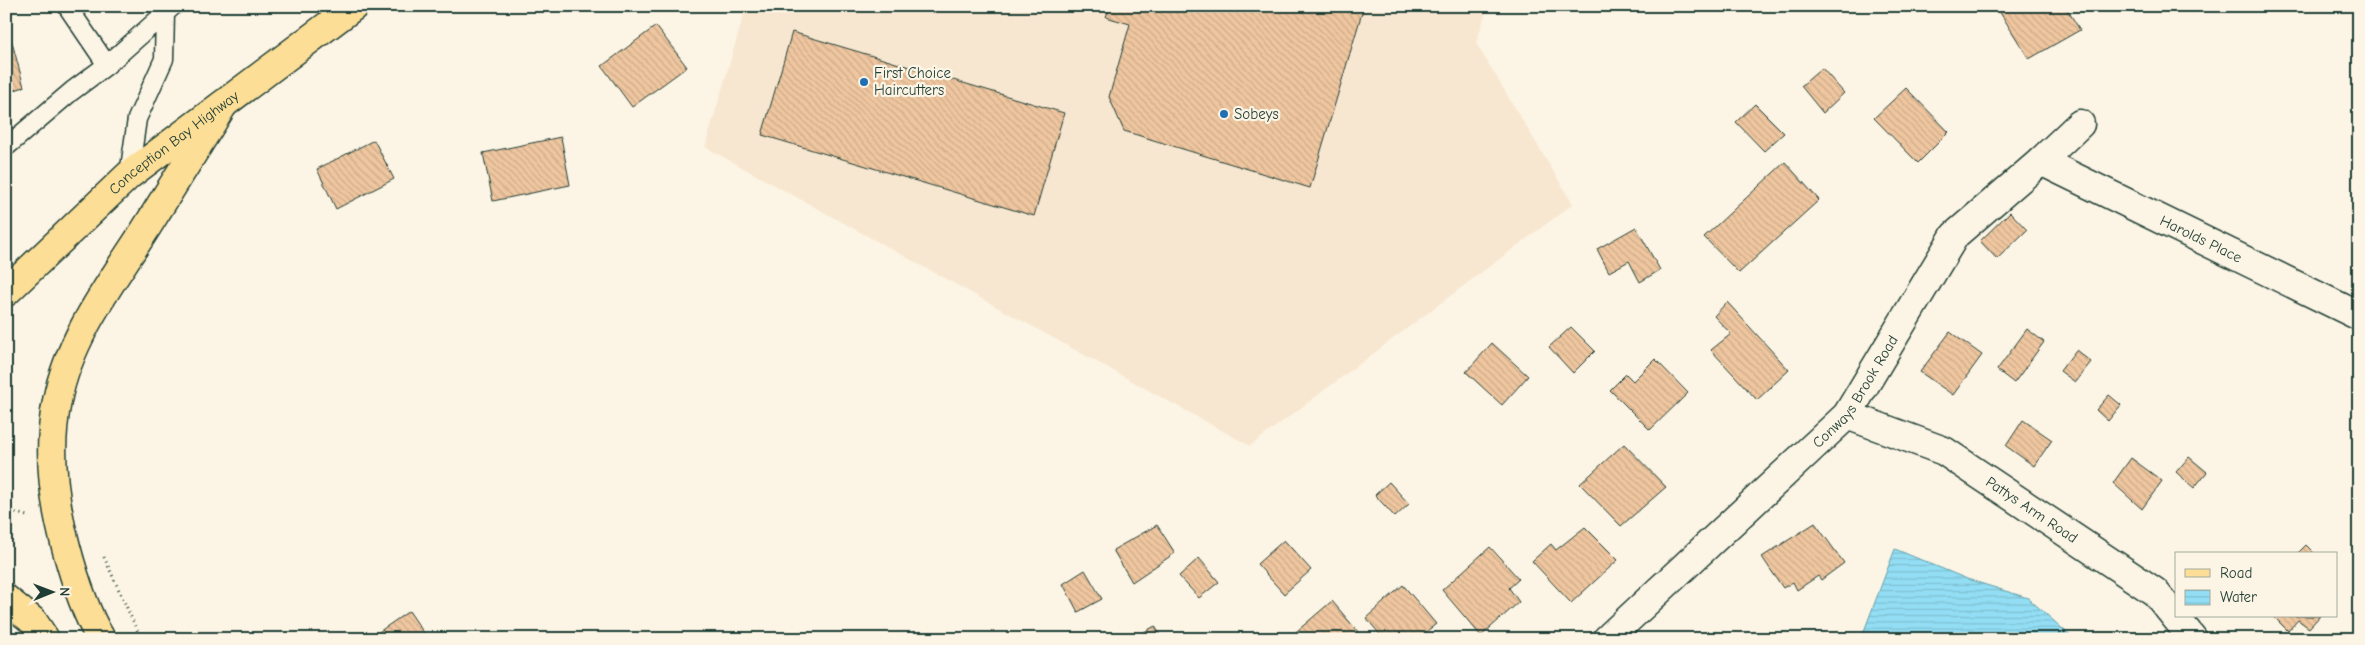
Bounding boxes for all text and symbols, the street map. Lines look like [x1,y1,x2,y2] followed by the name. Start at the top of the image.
[874,64,951,99] place label: First Choice Haircutters
[858,76,870,88] marker: First Choice Haircutters
[105,87,242,198] street label: Conception Bay Highway
[1234,105,1279,123] place label: Sobeys
[1218,108,1230,120] marker: Sobeys
[2157,211,2245,267] street label: Harolds Place
[1809,332,1902,452] street label: Conways Brook Road
[1982,473,2081,547] street label: Pattys Arm Road
[2175,552,2338,618] legend
[2220,564,2252,582] text: Road
[28,568,78,618] north arrow
[56,587,73,596] text: N
[2220,588,2257,606] text: Water

